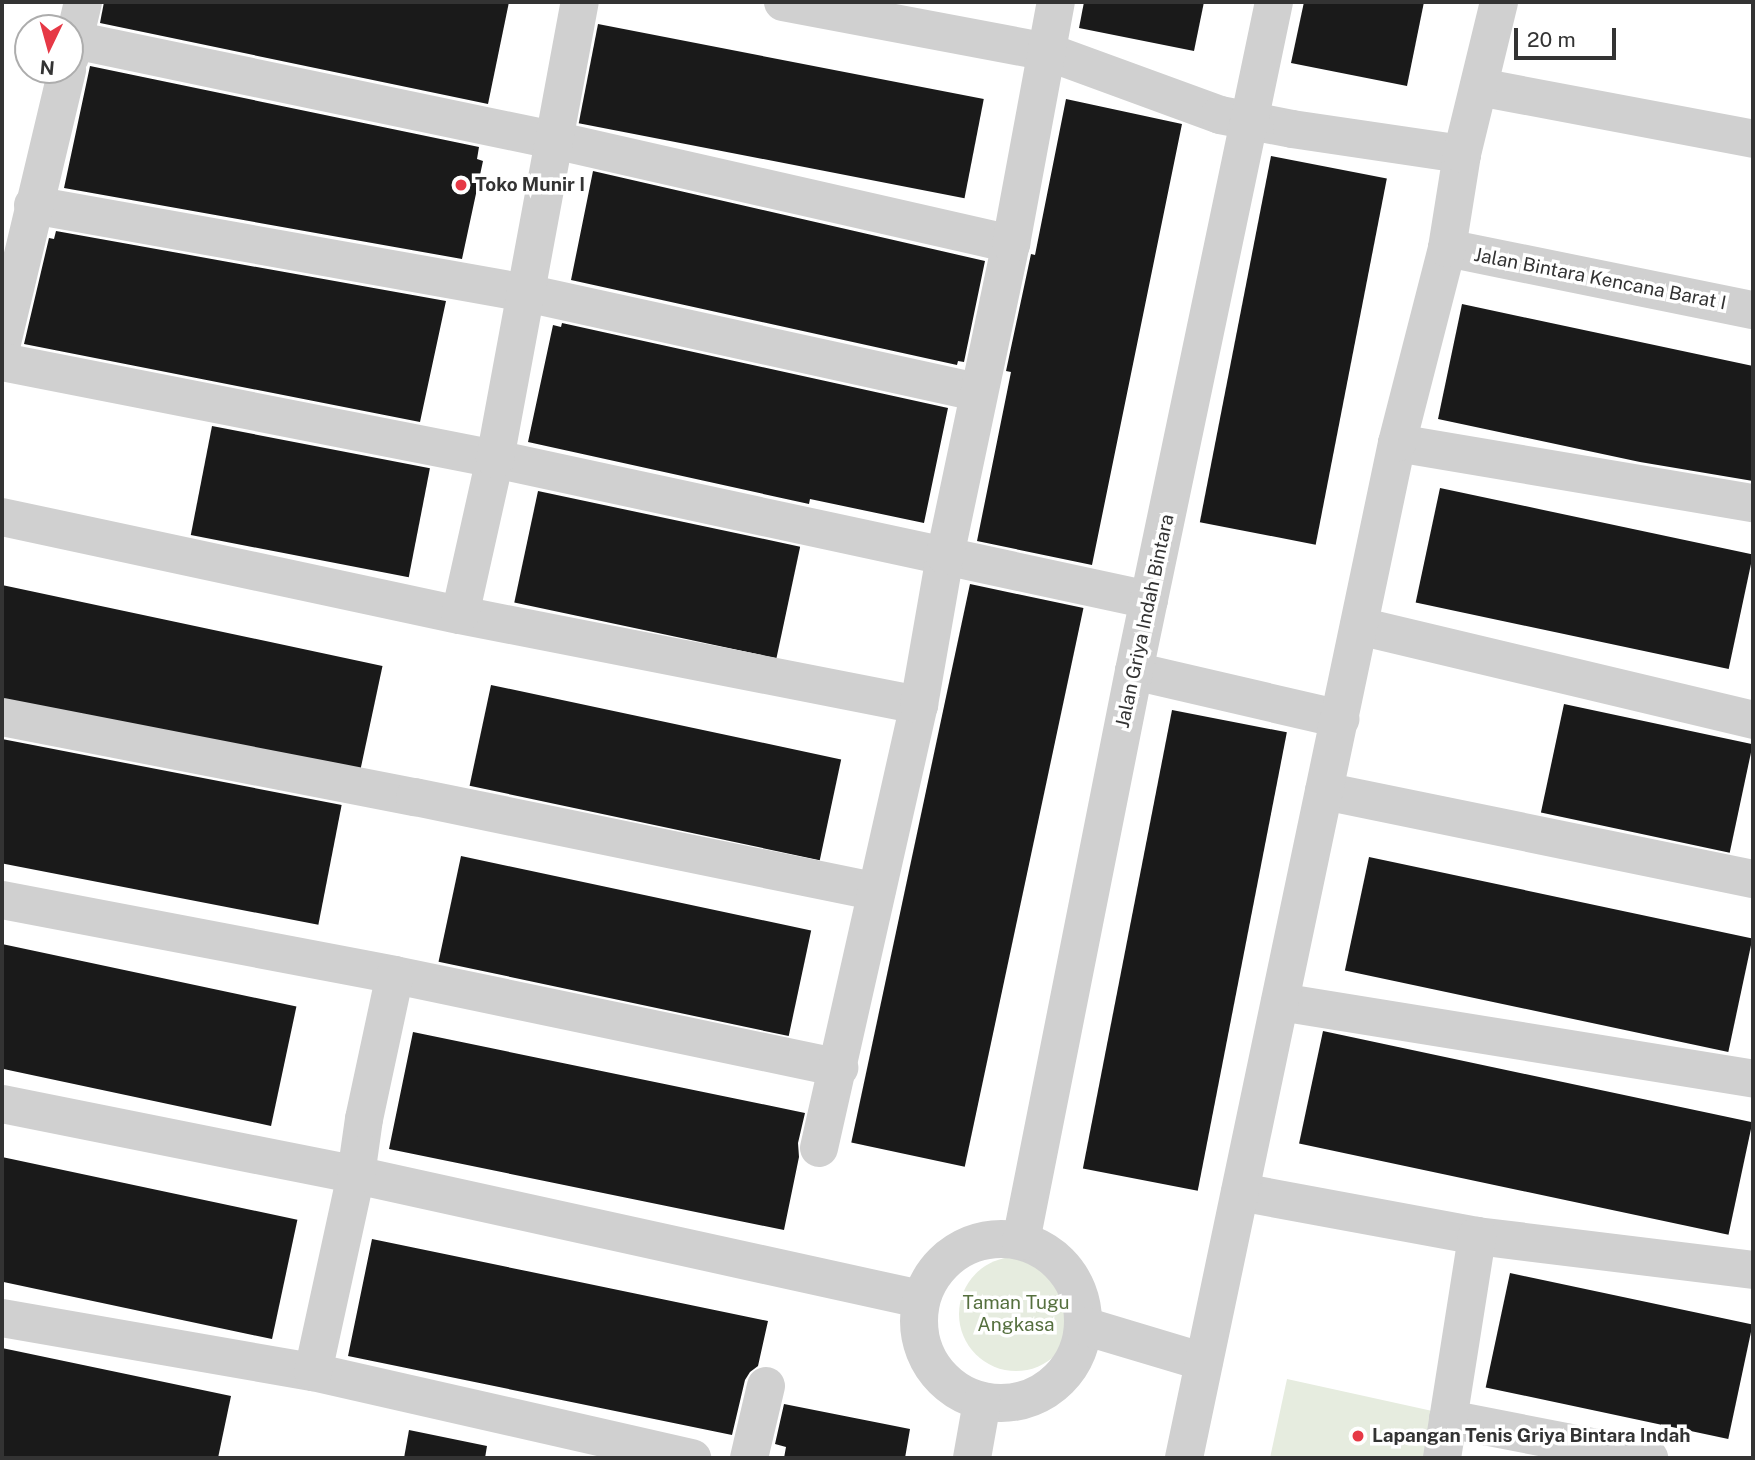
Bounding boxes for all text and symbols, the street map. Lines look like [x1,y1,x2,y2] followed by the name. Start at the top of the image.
[14,14,84,84] north arrow
[1517,14,1618,58] scale bar
[1527,27,1576,52] text: 20 m
[39,56,56,80] text: N
[475,174,585,196] place label: Toko Munir I
[453,177,469,193] marker: Toko Munir I
[1472,243,1728,315] street label: Jalan Bintara Kencana Barat I
[1111,512,1179,730] street label: Jalan Griya Indah Bintara
[963,1292,1069,1336] park label: Taman Tugu Angkasa
[1372,1425,1691,1447] place label: Lapangan Tenis Griya Bintara Indah
[1350,1428,1366,1444] marker: Lapangan Tenis Griya Bintara Indah

